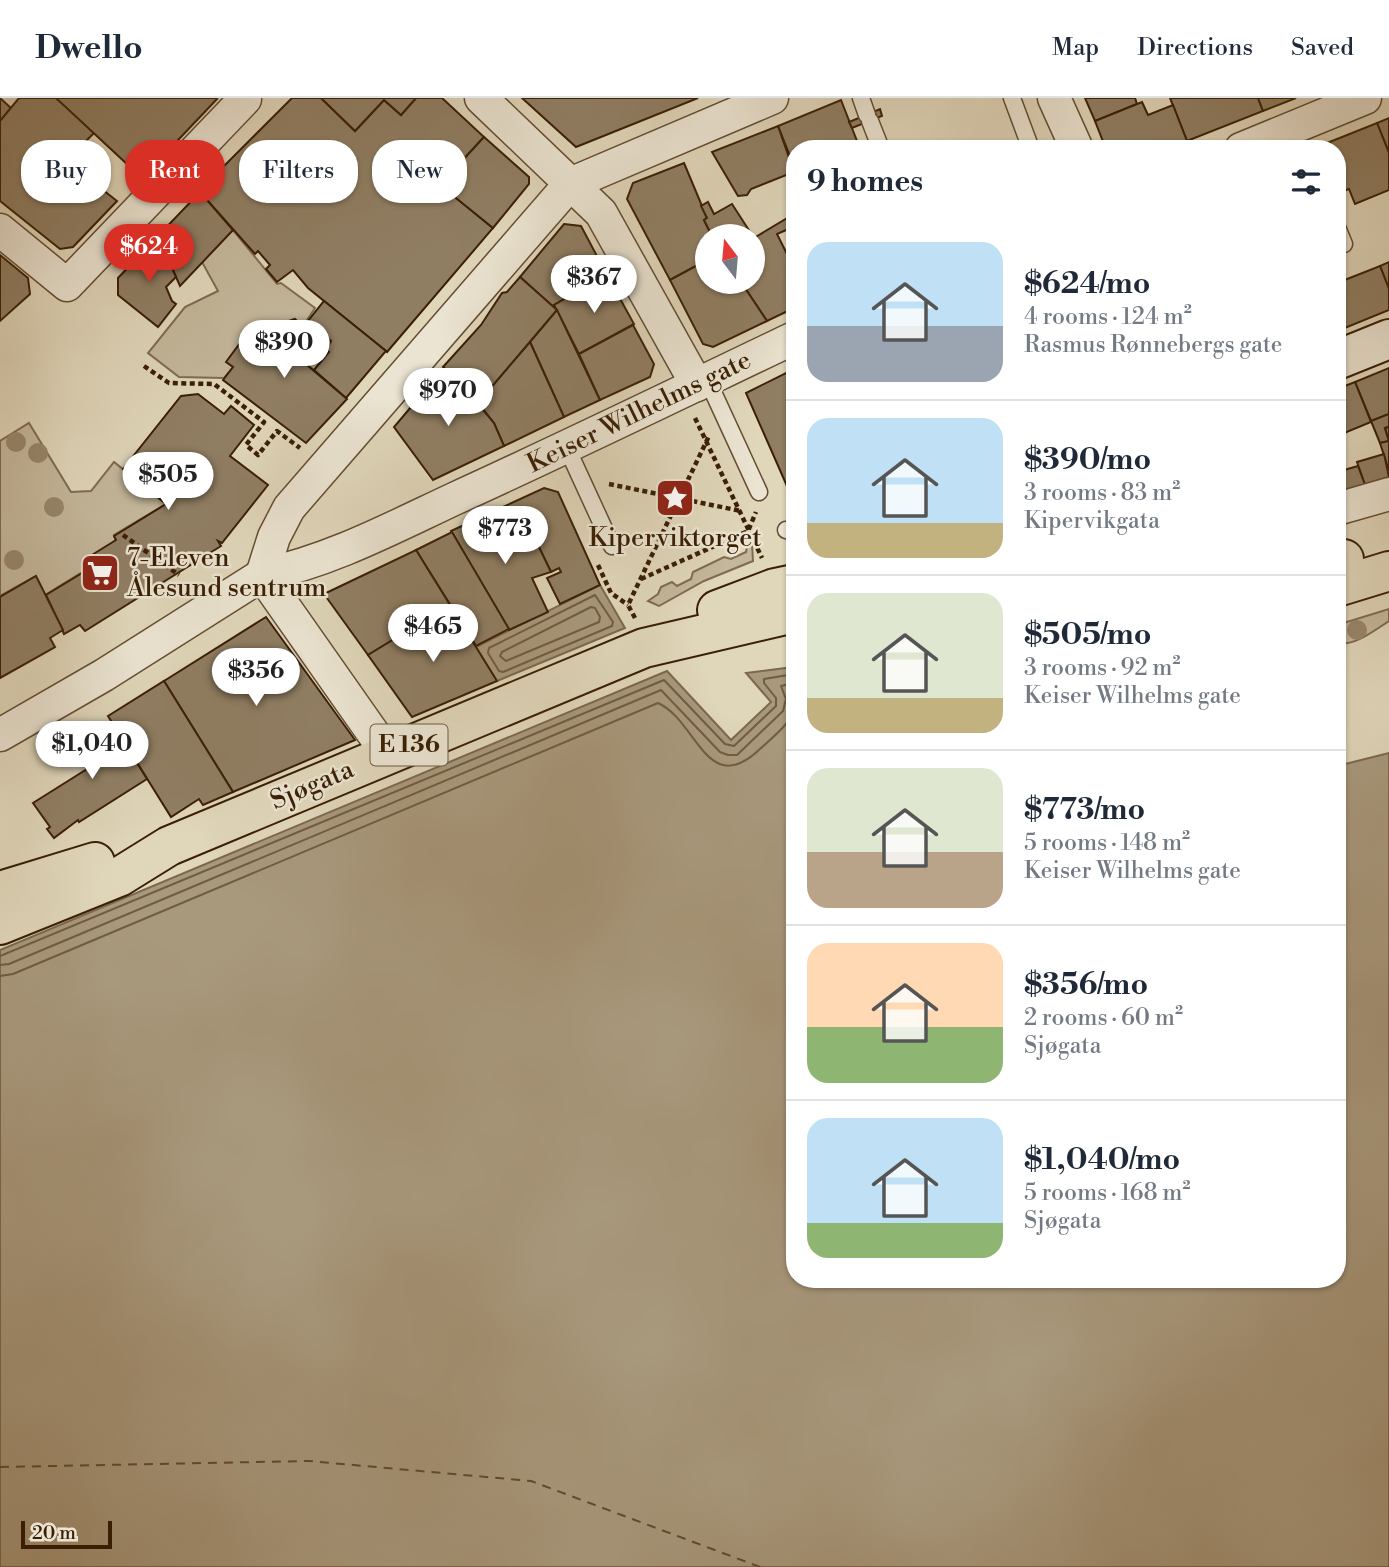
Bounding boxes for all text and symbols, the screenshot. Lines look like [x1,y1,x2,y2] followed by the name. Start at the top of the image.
[35,28,143,69] text: Dwello
[1052,33,1099,63] text: Map
[1137,33,1253,63] text: Directions
[1291,33,1354,63] text: Saved
[21,140,111,203] chip: Buy
[125,140,225,203] chip: Rent
[239,140,358,203] chip: Filters
[372,140,467,203] chip: New
[807,163,923,201] text: 9 homes
[1287,163,1325,201] icon: filters
[695,224,765,294] north arrow
[695,224,765,294] map controls
[108,225,190,284] pin: $624
[120,233,178,261] text: $624
[553,256,635,315] pin: $367
[567,264,621,292] text: $367
[1024,265,1150,303] text: $624/mo
[863,270,947,354] icon: home
[1024,303,1192,331] text: 4 rooms · 124 m²
[243,320,325,380] pin: $390
[255,329,313,357] text: $390
[1024,331,1282,359] text: Rasmus Rønnebergs gate
[522,344,756,480] street label: Keiser Wilhelms gate
[407,368,489,428] pin: $970
[419,377,477,405] text: $970
[1024,441,1151,479] text: $390/mo
[863,446,947,530] icon: home
[127,452,209,512] pin: $505
[139,461,197,489] text: $505
[654,477,696,519] place icon: Kiperviktorget
[1024,479,1180,507] text: 3 rooms · 83 m²
[464,506,546,566] pin: $773
[1024,507,1160,535] text: Kipervikgata
[478,515,532,543] text: $773
[588,522,762,554] place label: Kiperviktorget
[126,542,326,604] place label: 7-Eleven Ålesund sentrum
[79,552,121,594] supermarket icon: 7-Eleven Ålesund sentrum
[392,604,474,664] pin: $465
[404,613,462,641] text: $465
[1024,616,1152,654] text: $505/mo
[863,621,947,705] icon: home
[215,648,297,708] pin: $356
[1024,654,1180,682] text: 3 rooms · 92 m²
[228,657,284,685] text: $356
[1024,682,1241,710] text: Keiser Wilhelms gate
[35,722,149,781] pin: $1,040
[370,724,448,766] road number: E 136
[52,730,132,758] text: $1,040
[265,753,359,817] street label: Sjøgata
[1024,791,1145,829] text: $773/mo
[863,796,947,880] icon: home
[1024,829,1190,857] text: 5 rooms · 148 m²
[1024,857,1241,885] text: Keiser Wilhelms gate
[1024,966,1148,1004] text: $356/mo
[863,971,947,1055] icon: home
[1024,1004,1183,1032] text: 2 rooms · 60 m²
[1024,1032,1101,1060] text: Sjøgata
[1024,1141,1180,1179] text: $1,040/mo
[863,1146,947,1230] icon: home
[1024,1179,1191,1207] text: 5 rooms · 168 m²
[1024,1207,1101,1235] text: Sjøgata
[21,1518,112,1550] scale bar
[32,1521,76,1545] text: 20 m

